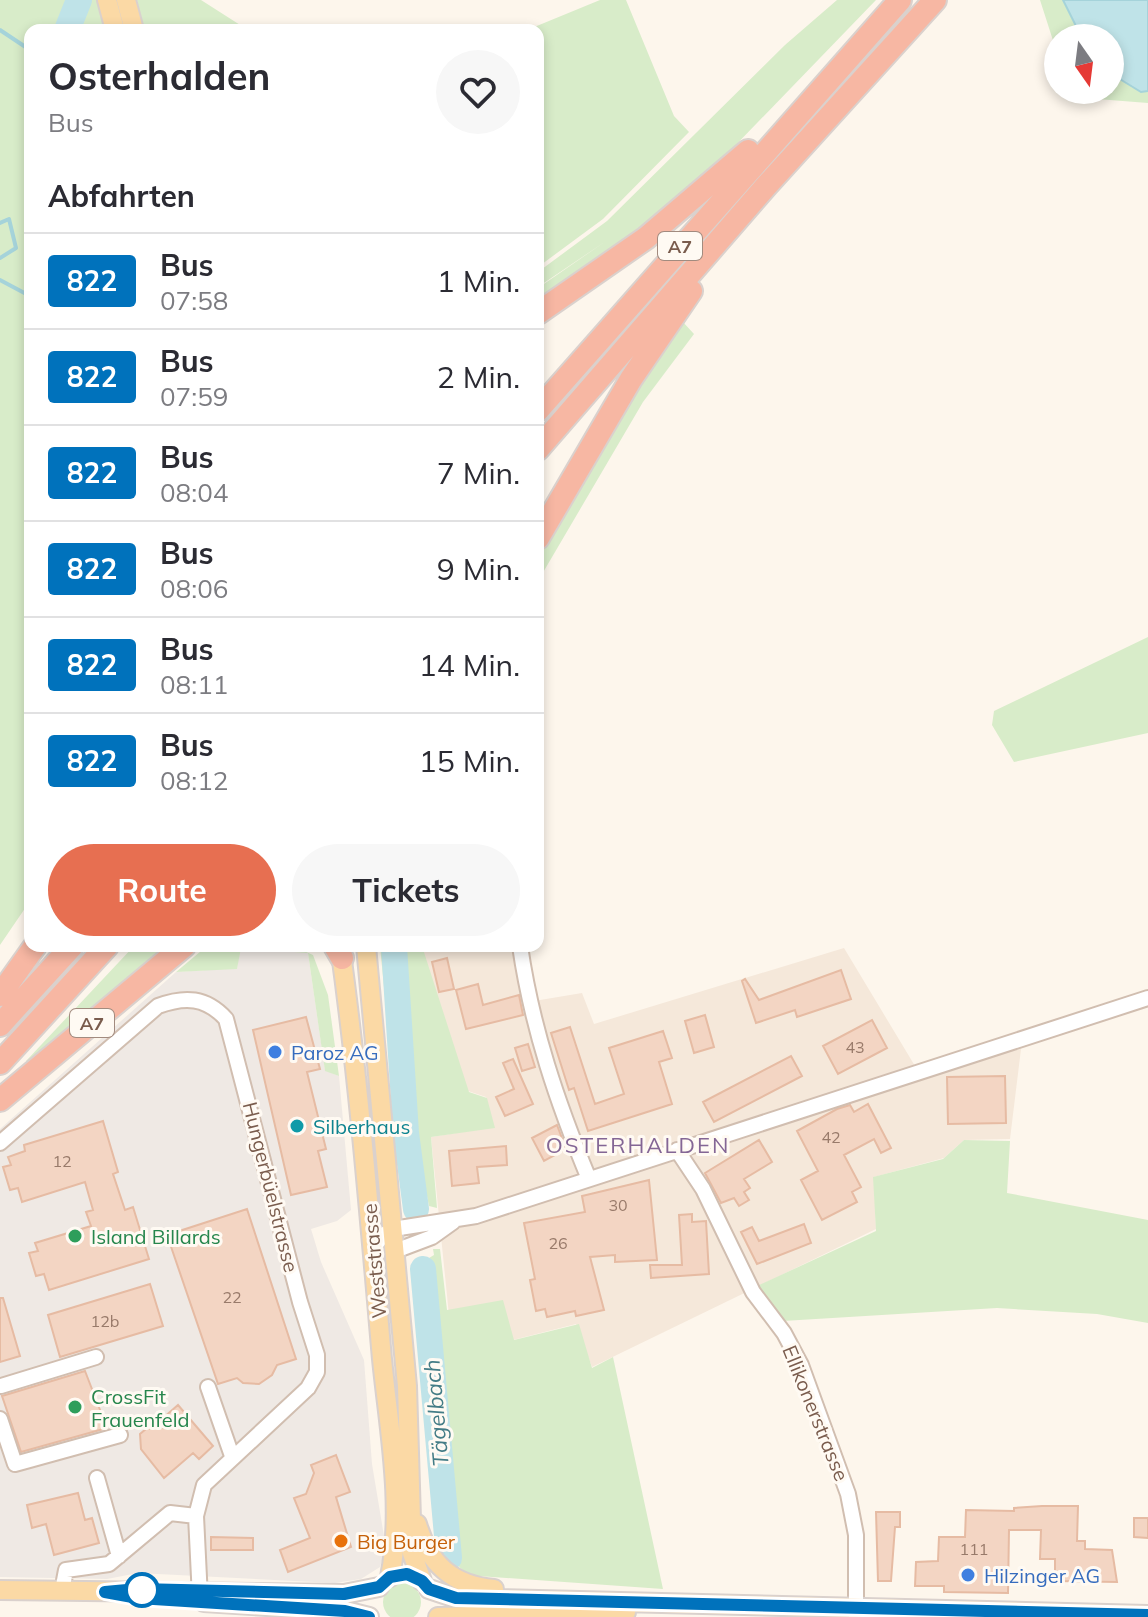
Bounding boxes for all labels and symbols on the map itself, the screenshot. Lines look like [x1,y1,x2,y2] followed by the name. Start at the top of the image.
[1044,24,1124,104] north arrow
[658,232,702,260] road number: A7
[70,1009,114,1037] road number: A7
[845,1037,865,1057] house number: 43
[291,1040,379,1065] place label: Paroz AG
[266,1043,284,1061] marker: Paroz AG
[238,1099,304,1275] street label: Hungerbüelstrasse
[313,1114,410,1139] place label: Silberhaus
[288,1117,306,1135] marker: Silberhaus
[821,1127,841,1147] house number: 42
[546,1131,730,1159] district label: OSTERHALDEN
[52,1151,72,1171] house number: 12
[608,1195,628,1215] house number: 30
[357,1202,391,1320] street label: Weststrasse
[91,1224,221,1249] place label: Island Billards
[66,1227,84,1245] marker: Island Billards
[548,1233,568,1253] house number: 26
[222,1287,242,1307] house number: 22
[91,1311,119,1331] house number: 12b
[777,1342,855,1484] street label: Ellikonerstrasse
[417,1358,455,1468] water label: Tägelbach
[91,1384,189,1432] place label: CrossFit Frauenfeld
[66,1398,84,1416] marker: CrossFit Frauenfeld
[357,1529,456,1554] place label: Big Burger
[332,1532,350,1550] marker: Big Burger
[960,1539,988,1559] house number: 111
[984,1563,1100,1588] place label: Hilzinger AG
[959,1566,977,1584] marker: Hilzinger AG
[125,1573,159,1607] unlabelled marker

